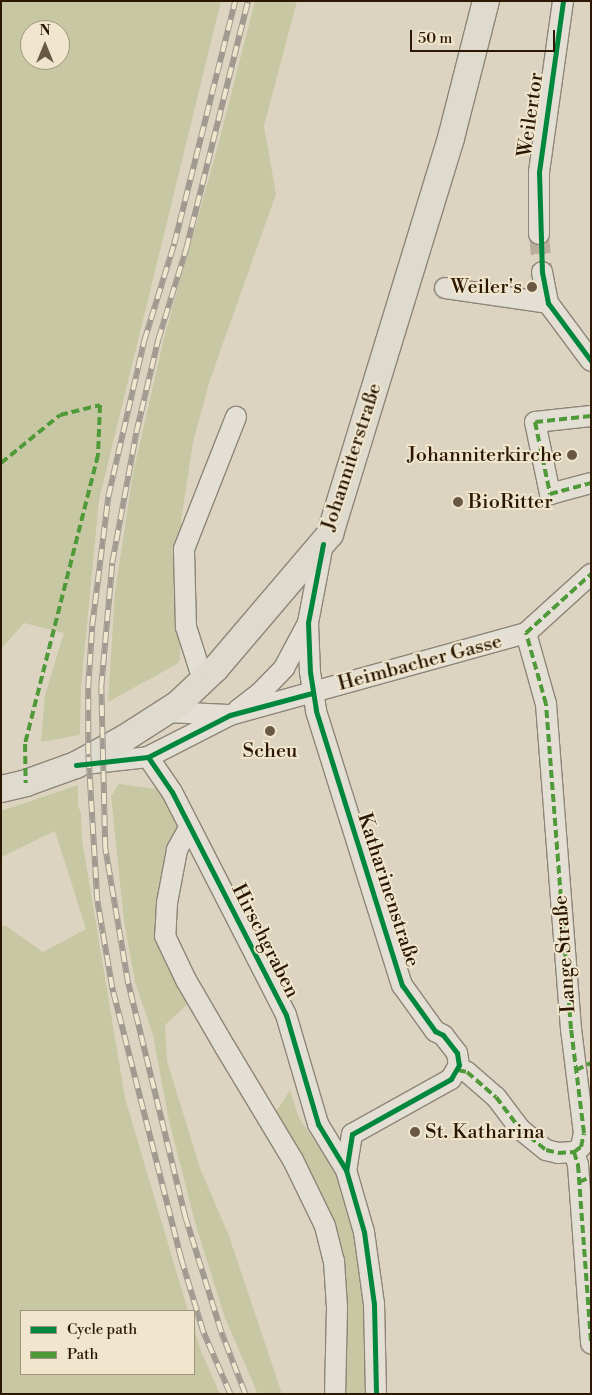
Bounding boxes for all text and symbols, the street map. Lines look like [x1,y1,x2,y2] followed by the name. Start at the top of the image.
[20,20,70,70] north arrow
[412,20,557,52] scale bar
[39,22,51,40] text: N
[418,29,452,48] text: 50 m
[513,71,549,159] street label: Weilertor
[451,275,522,299] place label: Weiler's
[526,281,538,293] marker: Weiler's
[317,380,387,534] street label: Johanniterstraße
[407,443,562,467] place label: Johanniterkirche
[566,449,578,461] marker: Johanniterkirche
[468,490,553,514] place label: BioRitter
[452,496,464,508] marker: BioRitter
[335,630,505,696] street label: Heimbacher Gasse
[264,725,276,737] marker: Scheu
[243,739,297,763] place label: Scheu
[352,810,424,970] street label: Katharinenstraße
[226,880,304,1002] street label: Hirschgraben
[549,894,581,1014] street label: Lange Straße
[425,1120,545,1144] place label: St. Katharina
[409,1126,421,1138] marker: St. Katharina
[20,1310,195,1375] legend
[67,1320,137,1339] text: Cycle path
[67,1345,99,1364] text: Path

